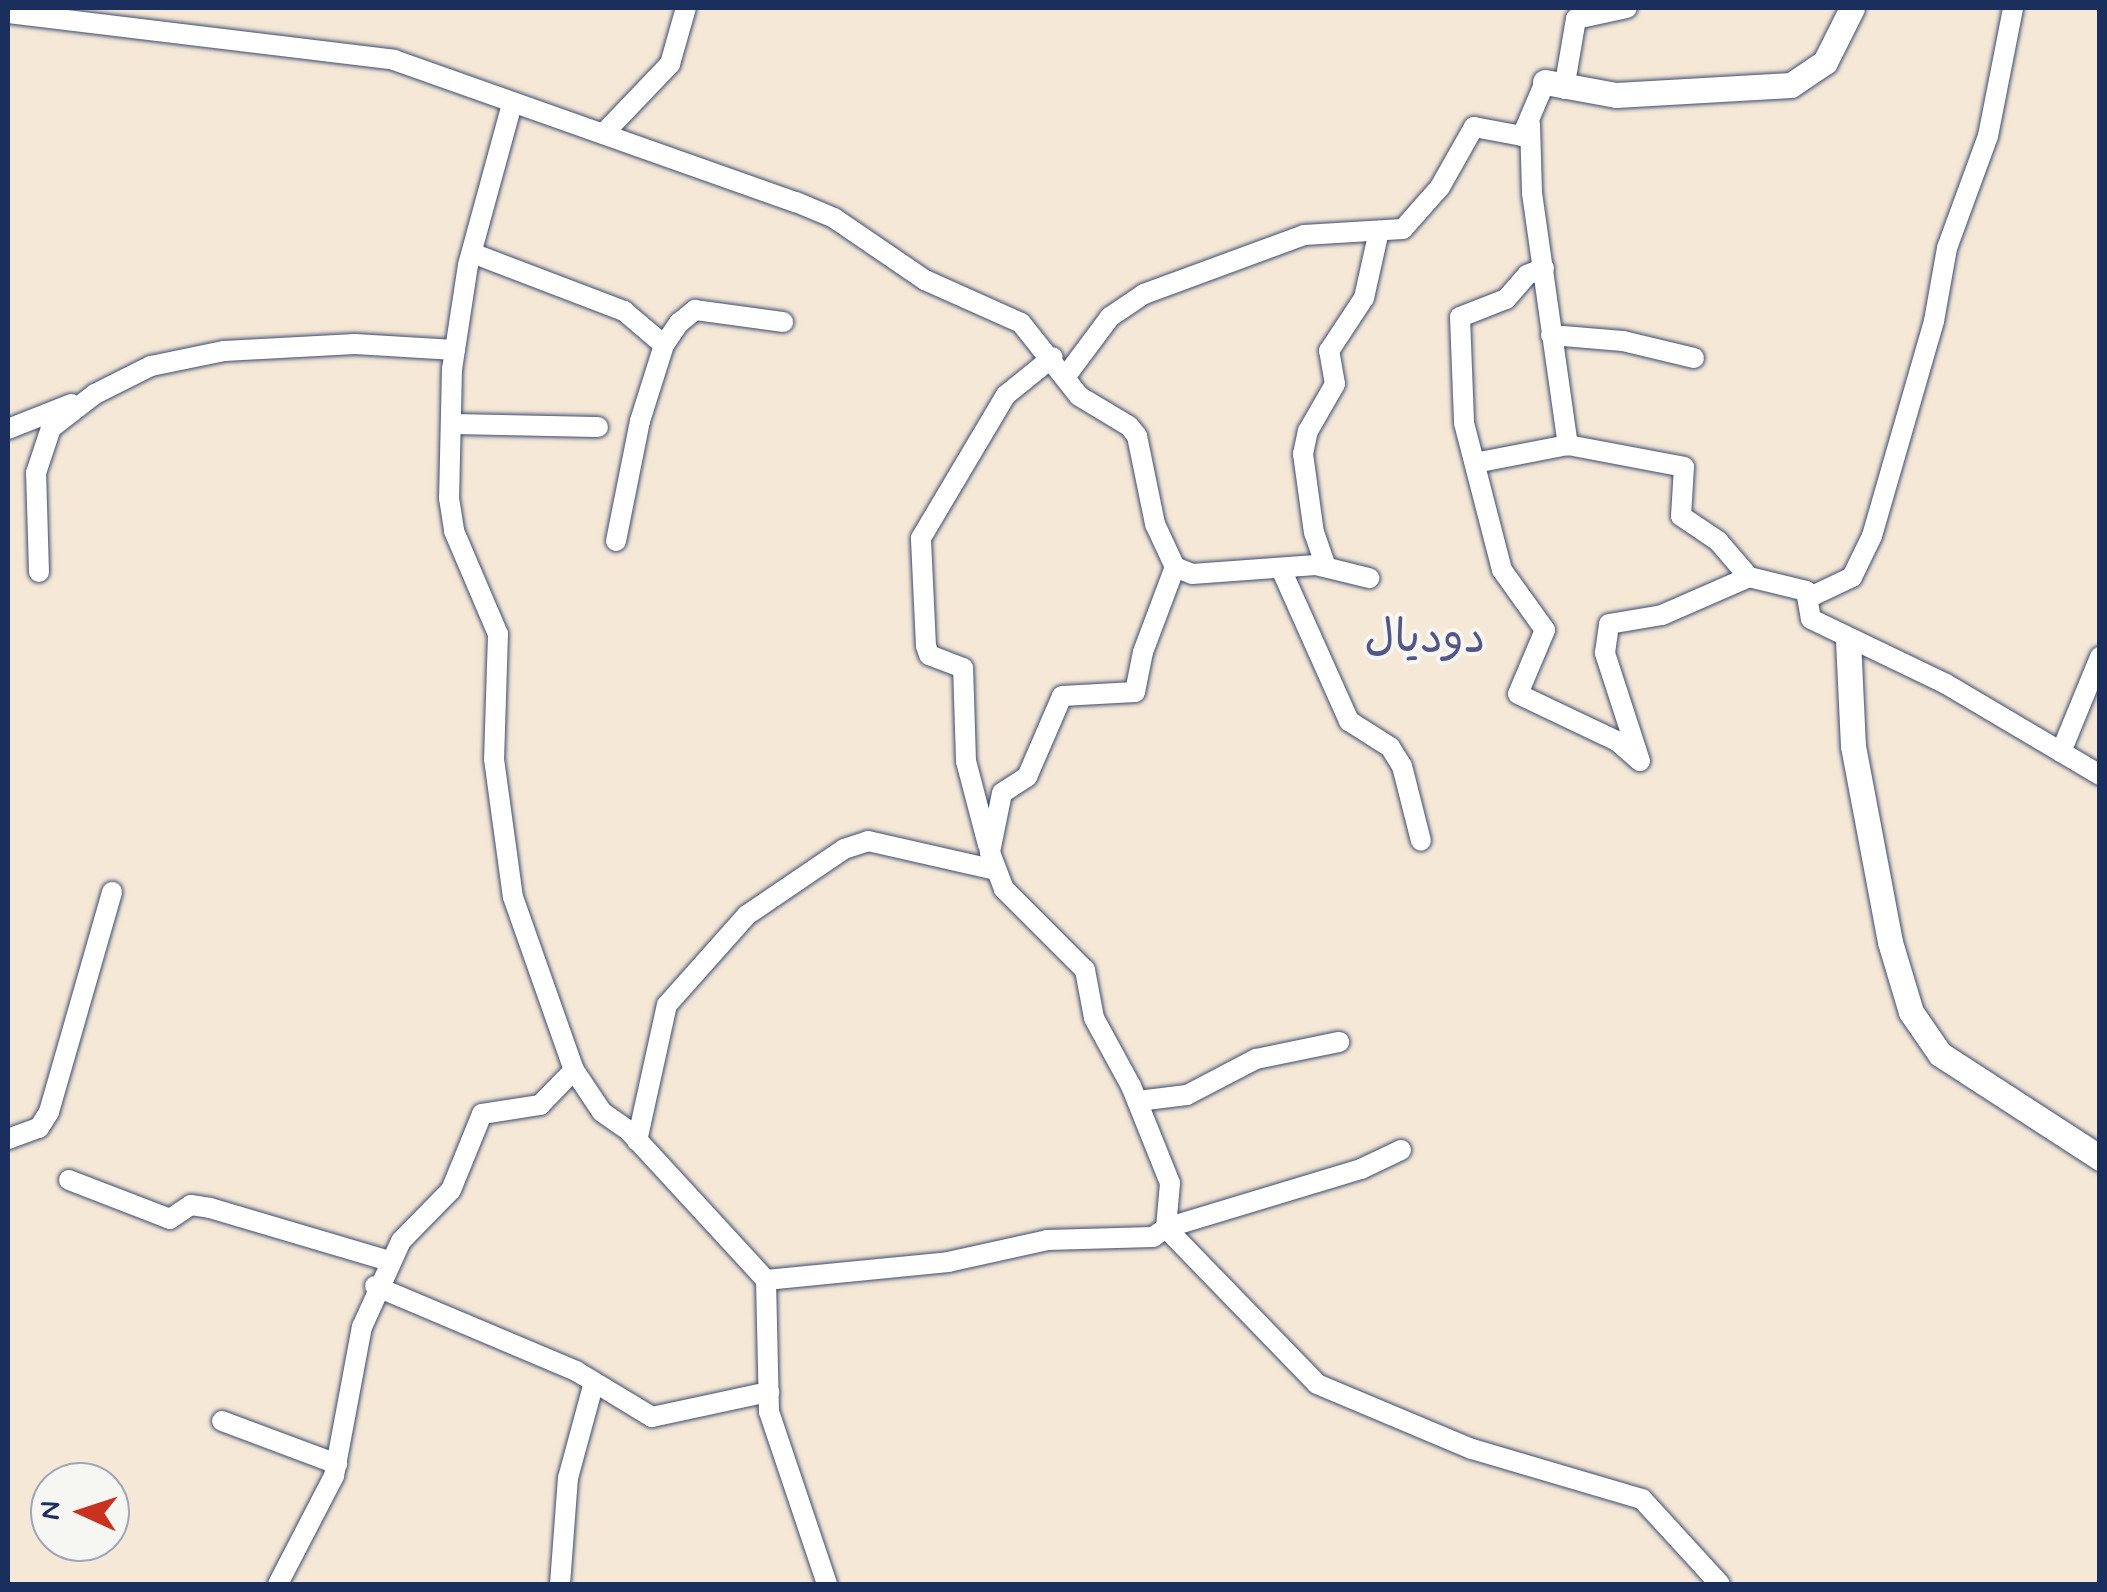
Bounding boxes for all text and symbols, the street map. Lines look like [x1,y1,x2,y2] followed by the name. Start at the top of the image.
[1364,612,1486,666] district label: دودیال
[30,1462,130,1562] north arrow
[33,1500,71,1521] text: N

